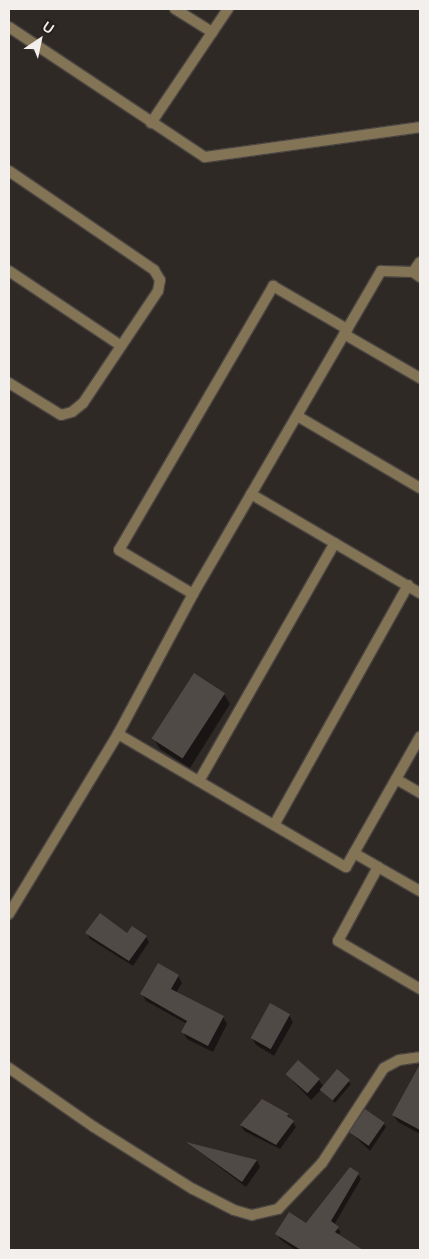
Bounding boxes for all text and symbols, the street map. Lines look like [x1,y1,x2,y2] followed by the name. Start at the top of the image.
[15,15,65,65] north arrow
[39,17,58,38] text: U

